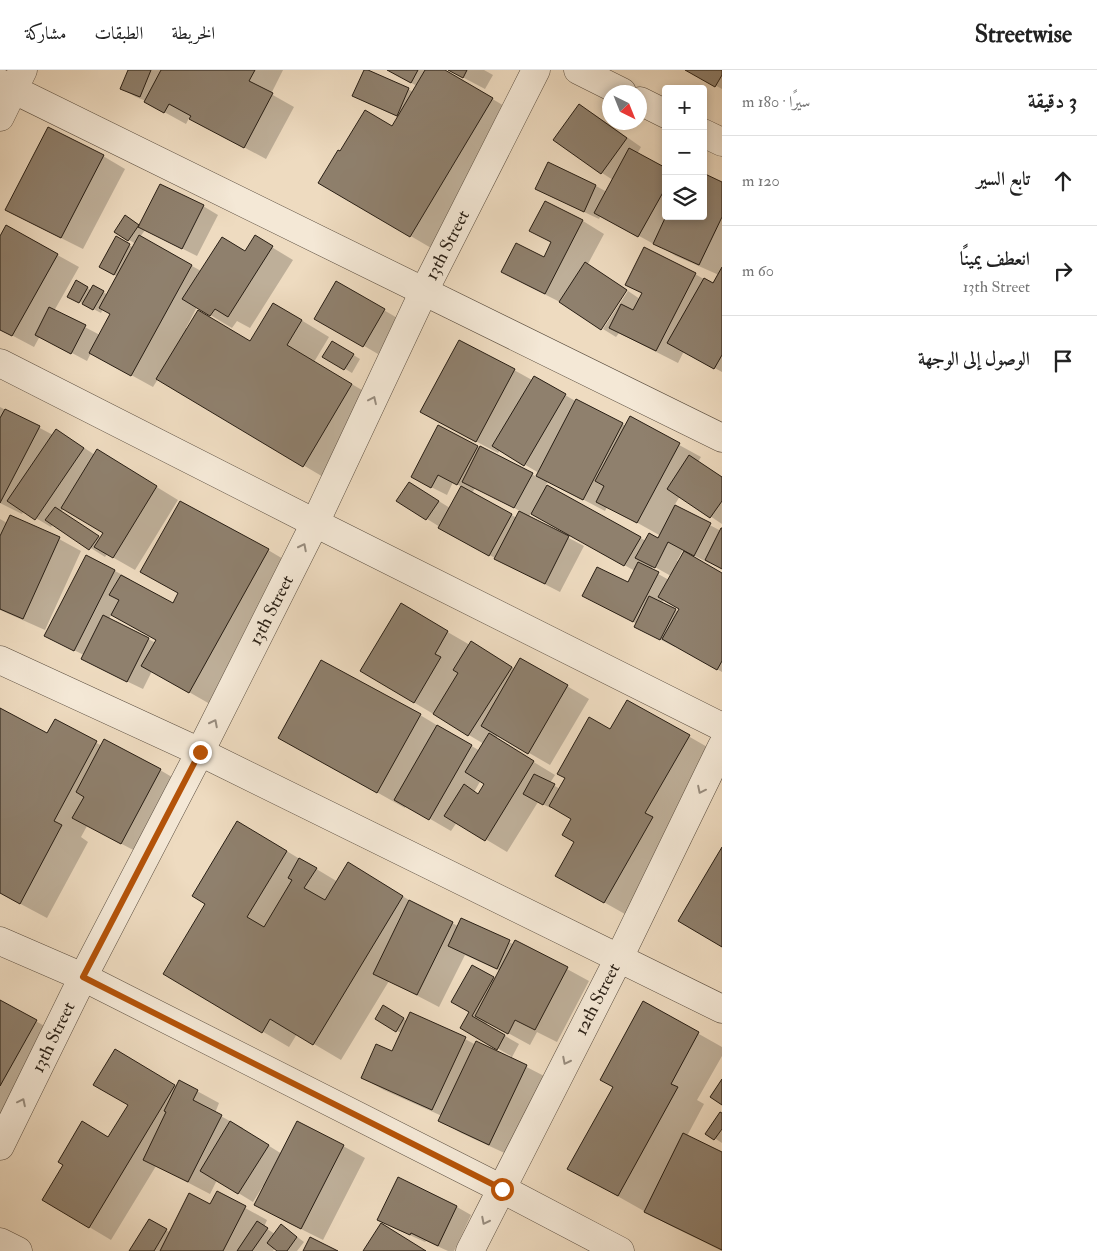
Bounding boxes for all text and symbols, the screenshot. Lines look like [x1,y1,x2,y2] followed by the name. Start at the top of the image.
[975,19,1072,50] text: Streetwise
[25,22,66,45] text: مشاركة
[94,22,143,45] text: الطبقات
[171,22,215,45] text: الخريطة
[602,85,647,130] north arrow
[662,85,707,220] map controls
[662,85,707,130] button: +
[1028,88,1077,115] text: 3 دقيقة
[742,92,810,112] text: سيرًا · 180 m
[662,130,707,175] button: −
[976,167,1030,191] text: تابع السير
[1049,167,1077,195] icon: ahead
[742,171,780,191] text: 120 m
[662,175,707,220] button: layers
[420,206,475,284] street label: 13th Street
[960,247,1030,271] text: انعطف يمينًا
[1049,257,1077,285] icon: right
[742,261,774,281] text: 60 m
[963,277,1030,297] text: 13th Street
[918,347,1030,371] text: الوصول إلى الوجهة
[1049,347,1077,375] icon: arrive
[366,396,377,405] one-way arrow
[297,543,307,552] one-way arrow
[244,571,299,649] street label: 13th Street
[208,720,218,729] one-way arrow
[189,741,212,764] route end
[696,785,707,794] one-way arrow
[569,959,625,1039] street label: 12th Street
[27,998,80,1076] street label: 13th Street
[562,1056,572,1065] one-way arrow
[15,1098,26,1107] one-way arrow
[491,1178,514,1201] route start
[481,1216,491,1225] one-way arrow

